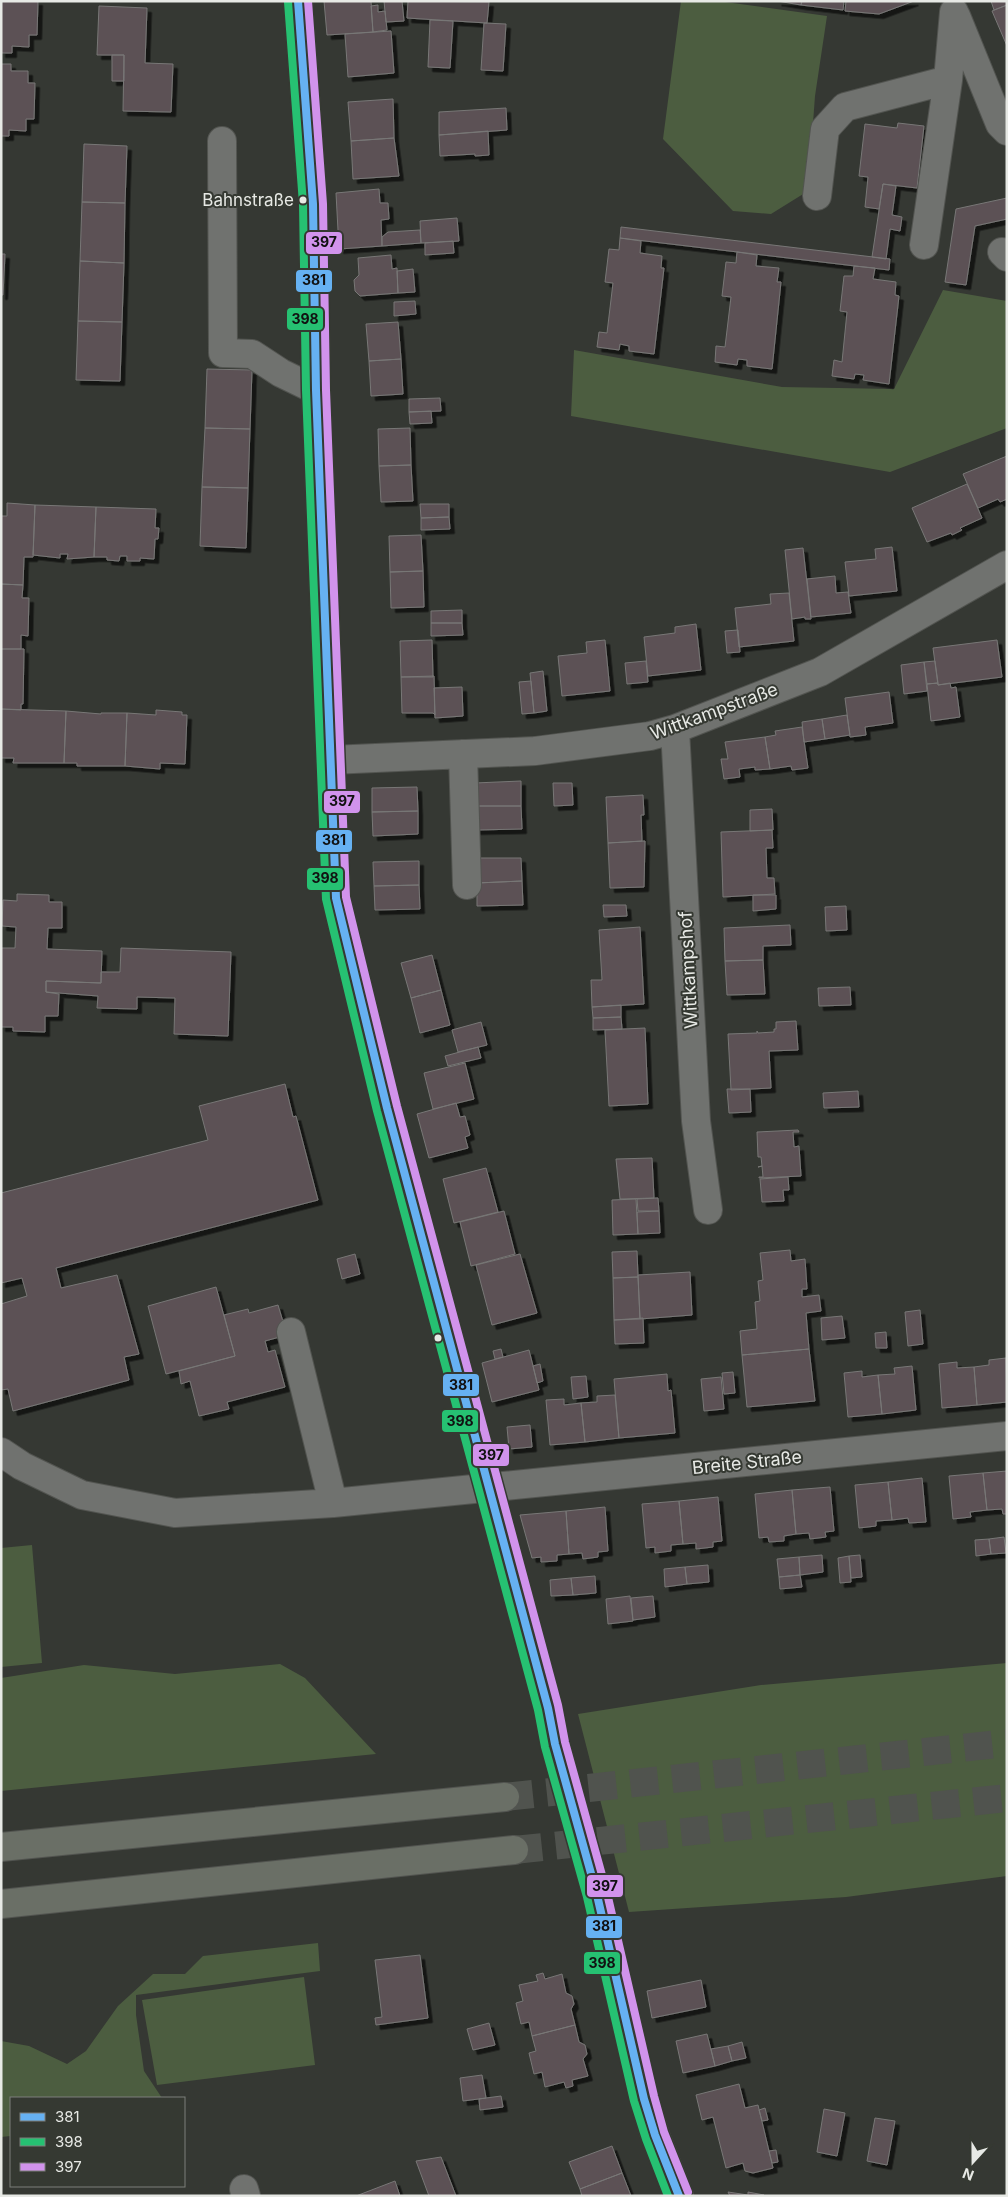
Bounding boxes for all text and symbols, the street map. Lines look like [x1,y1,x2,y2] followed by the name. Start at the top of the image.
[202,190,294,210] place label: Bahnstraße
[298,195,308,205] marker: Bahnstraße
[305,231,343,255] line badge: 397
[311,233,337,250] text: 397
[295,269,333,293] line badge: 381
[302,271,326,288] text: 381
[286,307,324,331] line badge: 398
[291,310,319,327] text: 398
[647,678,781,744] street label: Wittkampstraße
[323,790,361,814] line badge: 397
[329,792,355,809] text: 397
[315,829,353,853] line badge: 381
[322,831,346,848] text: 381
[306,867,344,891] line badge: 398
[311,869,339,886] text: 398
[674,910,702,1029] street label: Wittkampshof
[433,1333,443,1343] unlabelled marker
[442,1373,480,1397] line badge: 381
[449,1376,473,1393] text: 381
[441,1409,479,1433] line badge: 398
[446,1412,474,1429] text: 398
[472,1443,510,1467] line badge: 397
[478,1446,504,1463] text: 397
[691,1446,803,1478] street label: Breite Straße
[586,1874,624,1898] line badge: 397
[592,1877,618,1894] text: 397
[585,1915,623,1939] line badge: 381
[592,1917,616,1934] text: 381
[583,1951,621,1975] line badge: 398
[588,1954,616,1971] text: 398
[10,2097,185,2187] legend
[55,2107,80,2126] text: 381
[55,2132,83,2151] text: 398
[948,2137,998,2187] north arrow
[55,2157,82,2176] text: 397
[960,2165,976,2184] text: N

